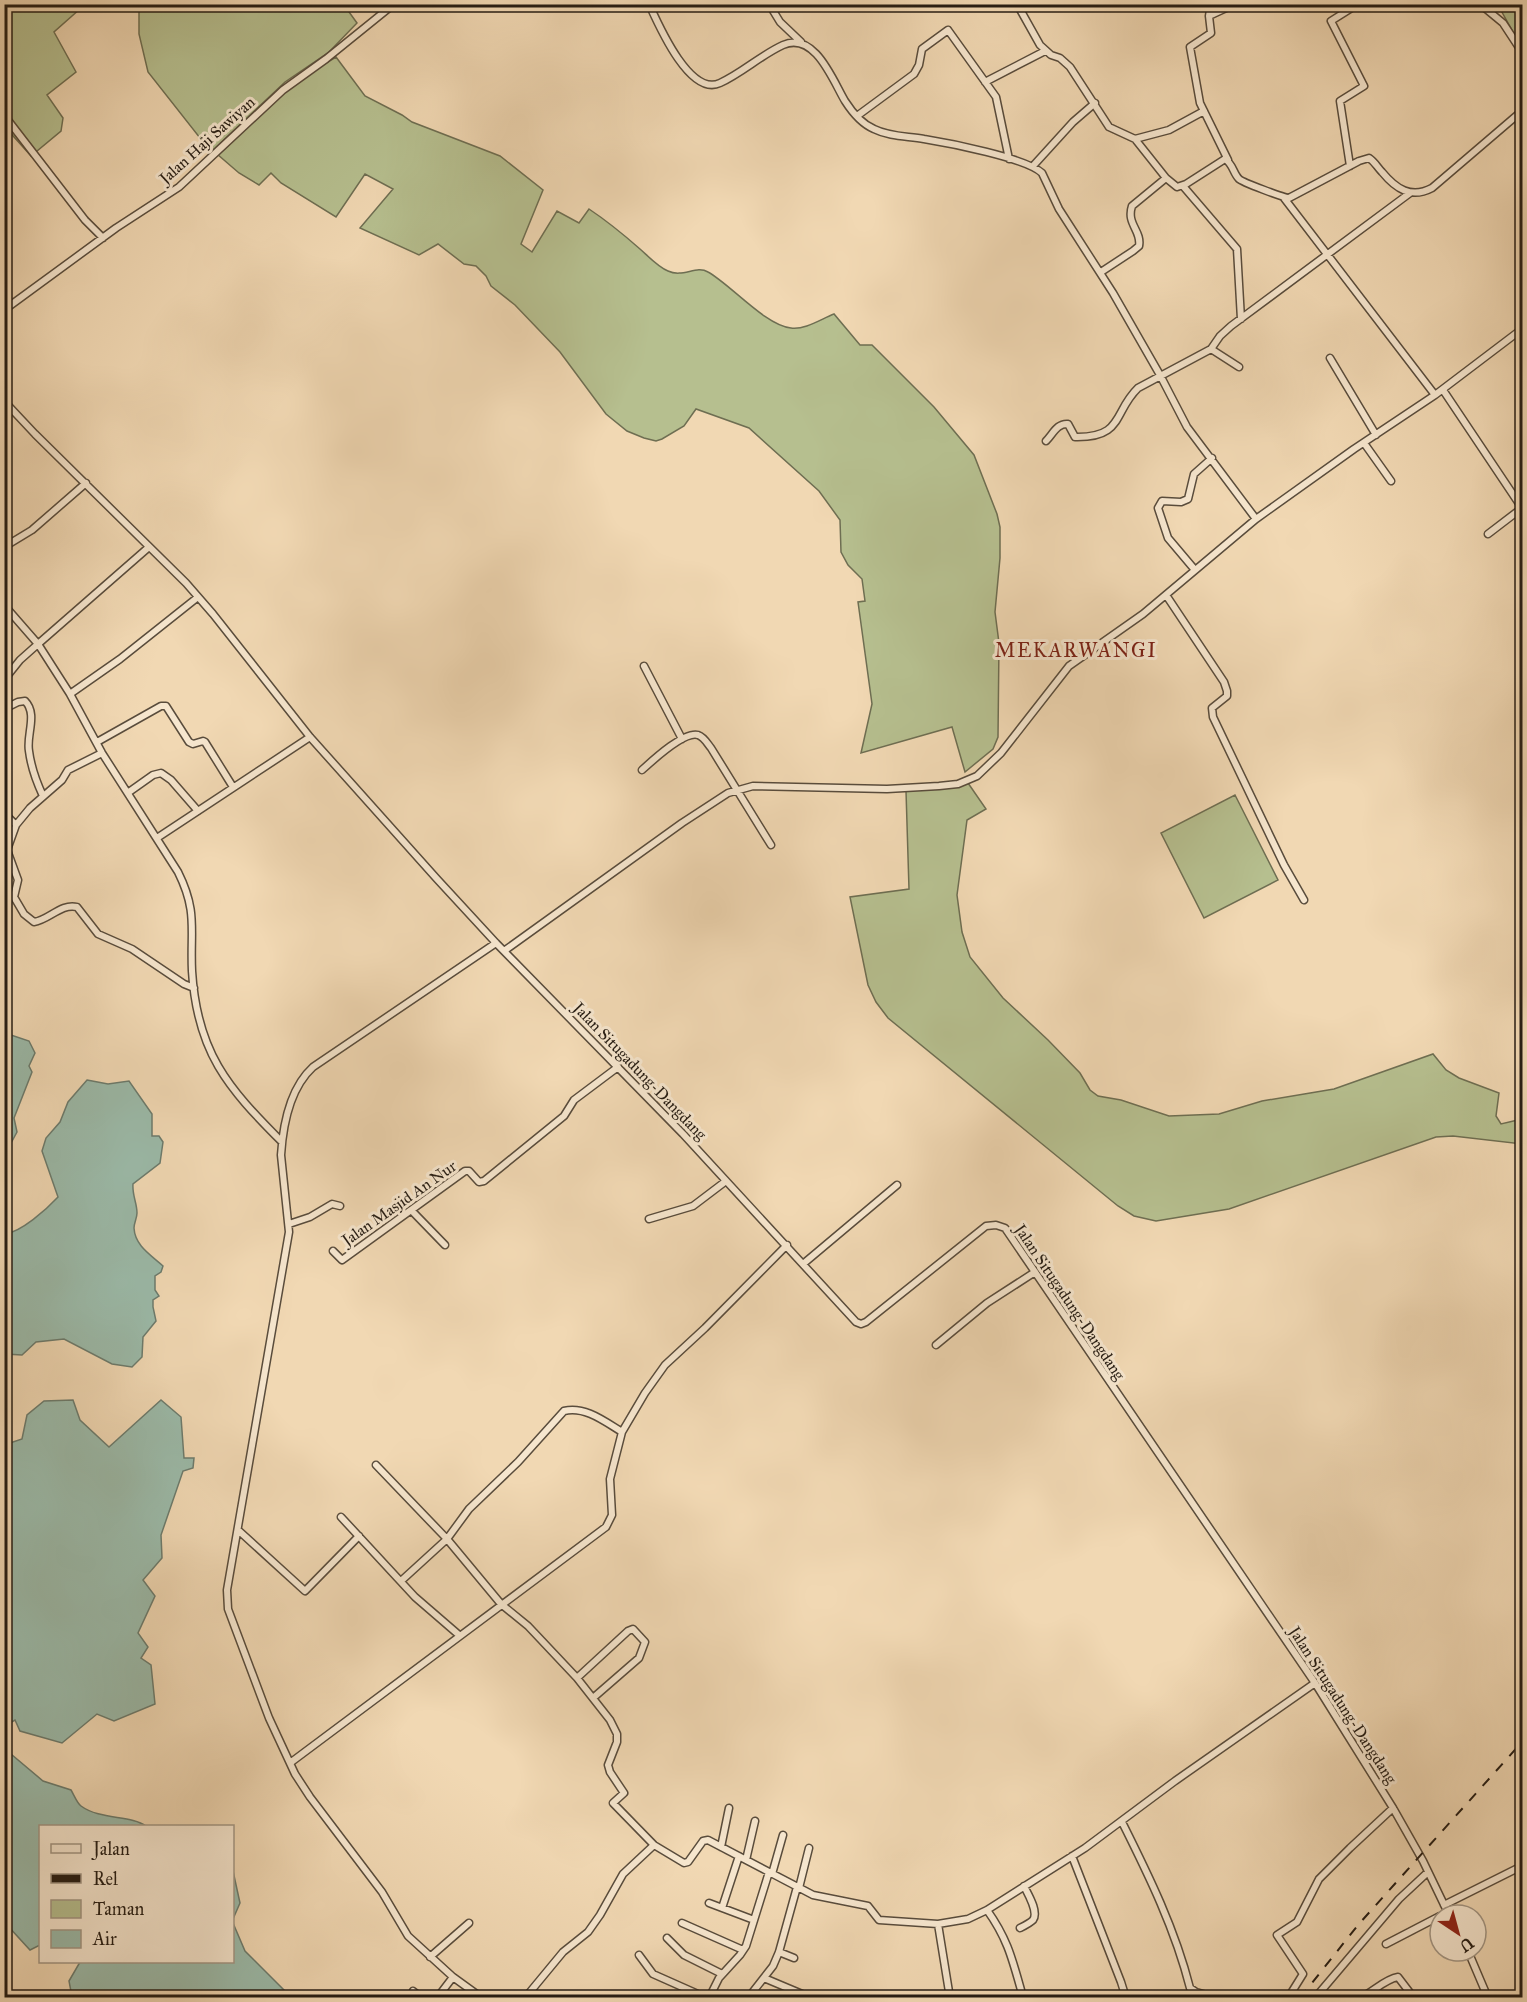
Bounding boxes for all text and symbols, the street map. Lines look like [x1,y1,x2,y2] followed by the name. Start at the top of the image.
[154,92,260,190] street label: Jalan Haji Sawiyan
[995,638,1157,662] district label: MEKARWANGI
[567,997,711,1145] street label: Jalan Situgadung-Dangdang
[336,1156,461,1252] street label: Jalan Masjid An Nur
[1009,1219,1130,1384] street label: Jalan Situgadung-Dangdang
[1283,1621,1401,1788] street label: Jalan Situgadung-Dangdang
[39,1825,234,1963] legend
[91,1838,130,1861] text: Jalan
[93,1868,118,1890] text: Rel
[93,1898,145,1920] text: Taman
[1428,1903,1488,1963] north arrow
[92,1928,117,1950] text: Air
[1456,1933,1477,1956] text: U

